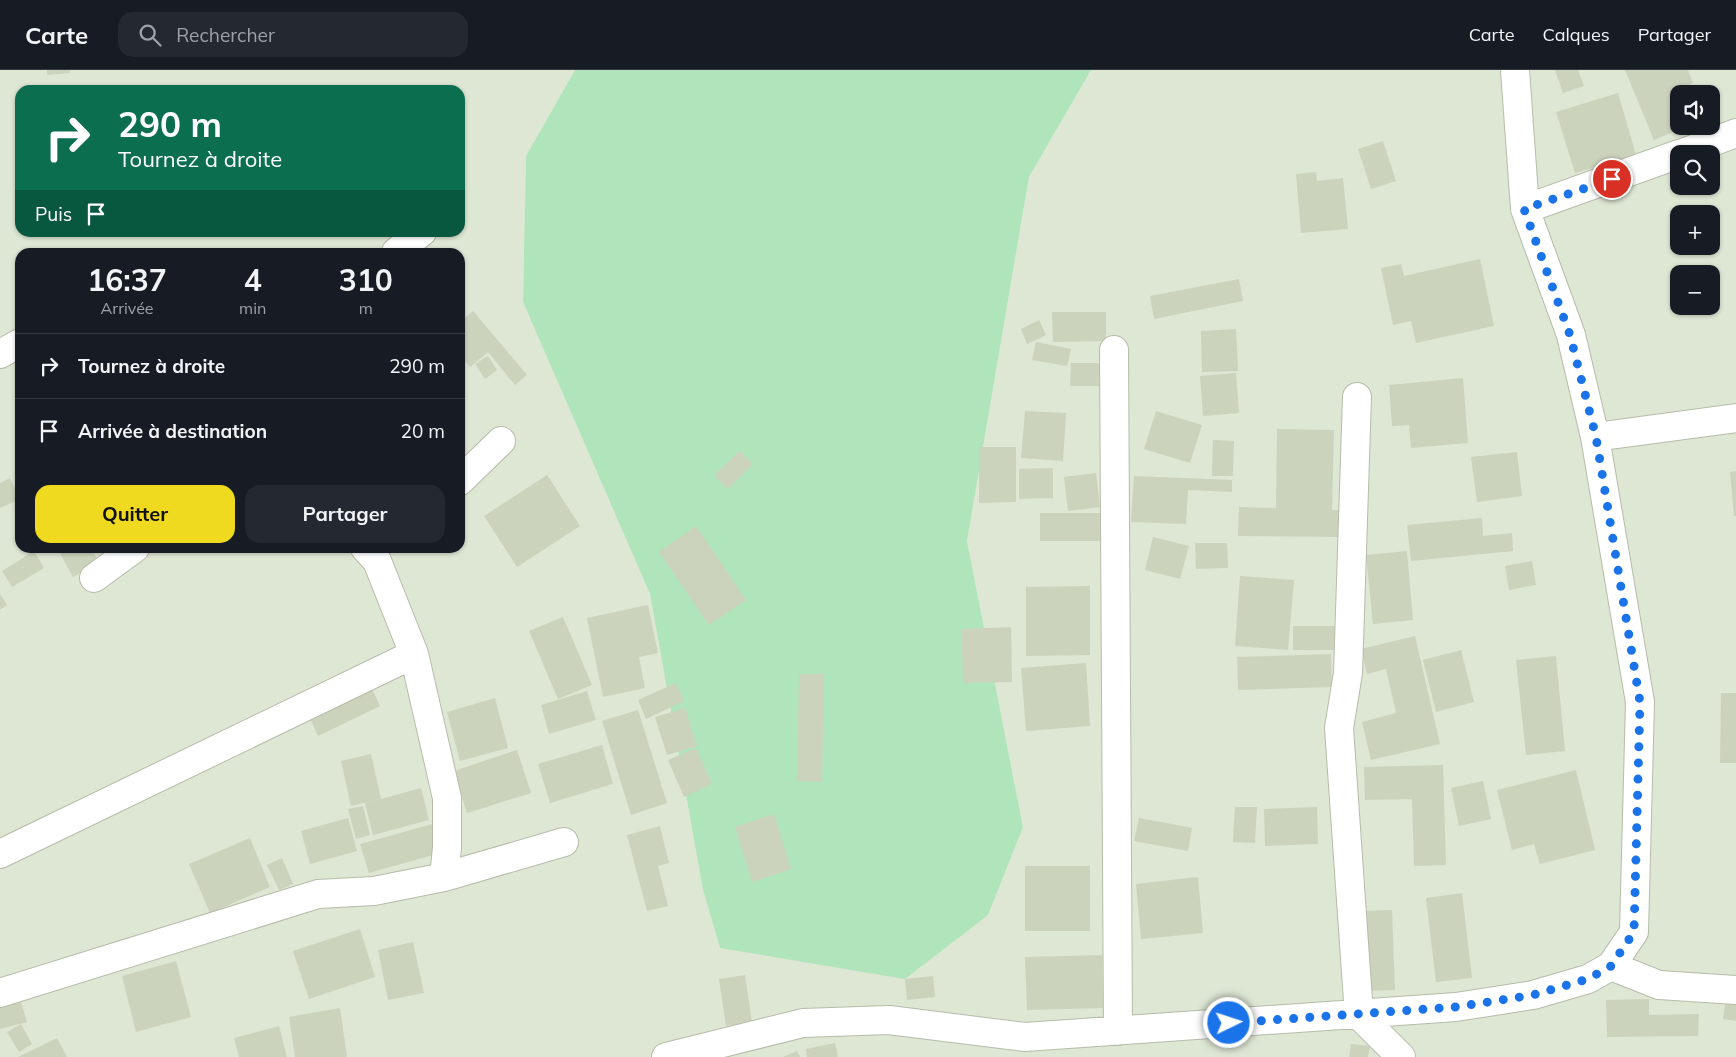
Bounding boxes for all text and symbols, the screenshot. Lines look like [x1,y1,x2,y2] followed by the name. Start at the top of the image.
[118,12,468,57] search box
[25,20,88,50] text: Carte
[136,21,164,49] icon: search
[176,23,275,47] text: Rechercher
[1469,23,1515,46] text: Carte
[1543,23,1610,46] text: Calques
[1638,23,1711,46] text: Partager
[1670,85,1720,315] map controls
[1670,85,1720,135] button: sound
[118,102,222,146] text: 290 m
[35,105,100,170] icon: right
[118,145,282,173] text: Tournez à droite
[1670,145,1720,195] button: search
[1591,158,1633,200] pin
[1598,165,1626,193] icon: arrive
[82,200,110,228] icon: arrive
[35,202,72,226] text: Puis
[1670,205,1720,255] button: +
[87,261,167,299] text: 16:37
[244,261,262,299] text: 4
[339,261,393,299] text: 310
[1670,265,1720,315] button: −
[101,298,154,318] text: Arrivée
[239,298,266,318] text: min
[359,298,373,318] text: m
[35,352,63,380] icon: right
[78,354,225,378] text: Tournez à droite
[389,354,445,378] text: 290 m
[35,417,63,445] icon: arrive
[78,419,267,443] text: Arrivée à destination
[401,419,445,443] text: 20 m
[35,485,235,543] button: Quitter
[245,485,445,543] button: Partager
[1202,996,1254,1048] position arrow

